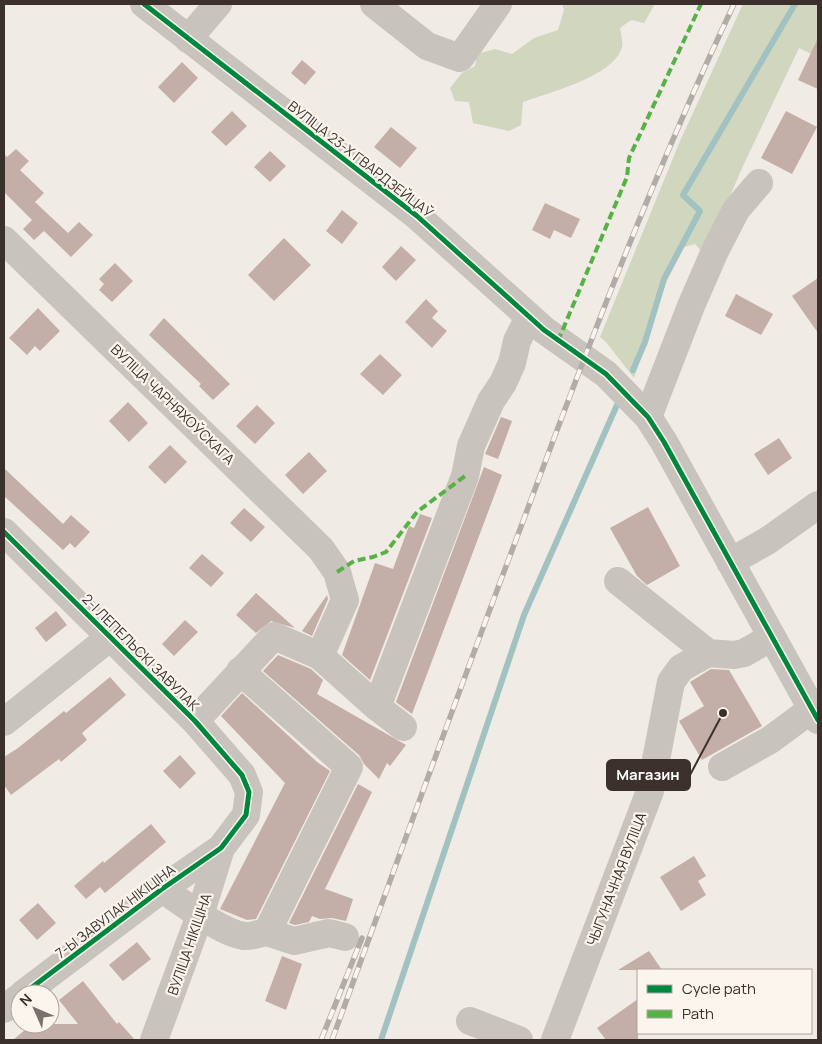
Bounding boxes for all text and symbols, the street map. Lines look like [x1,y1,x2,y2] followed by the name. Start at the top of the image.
[284,96,438,222] street label: ВУЛІЦА 23-Х ГВАРДЗЕЙЦАЎ
[107,340,239,468] street label: ВУЛІЦА ЧАРНЯХОЎСКАГА
[78,589,204,715] street label: 2-І ЛЕПЕЛЬСКІ ЗАВУЛАК
[607,760,690,790] callout: Магазин
[616,764,680,785] text: Магазин
[582,809,650,949] street label: ЧЫГУНАЧНАЯ ВУЛІЦА
[51,860,179,962] street label: 7-Ы ЗАВУЛАК НІКІЦІНА
[163,890,215,998] street label: ВУЛІЦА НІКІЦІНА
[637,969,812,1034] legend
[682,978,756,999] text: Cycle path
[10,984,60,1034] north arrow
[15,989,36,1010] text: N
[682,1003,714,1024] text: Path

